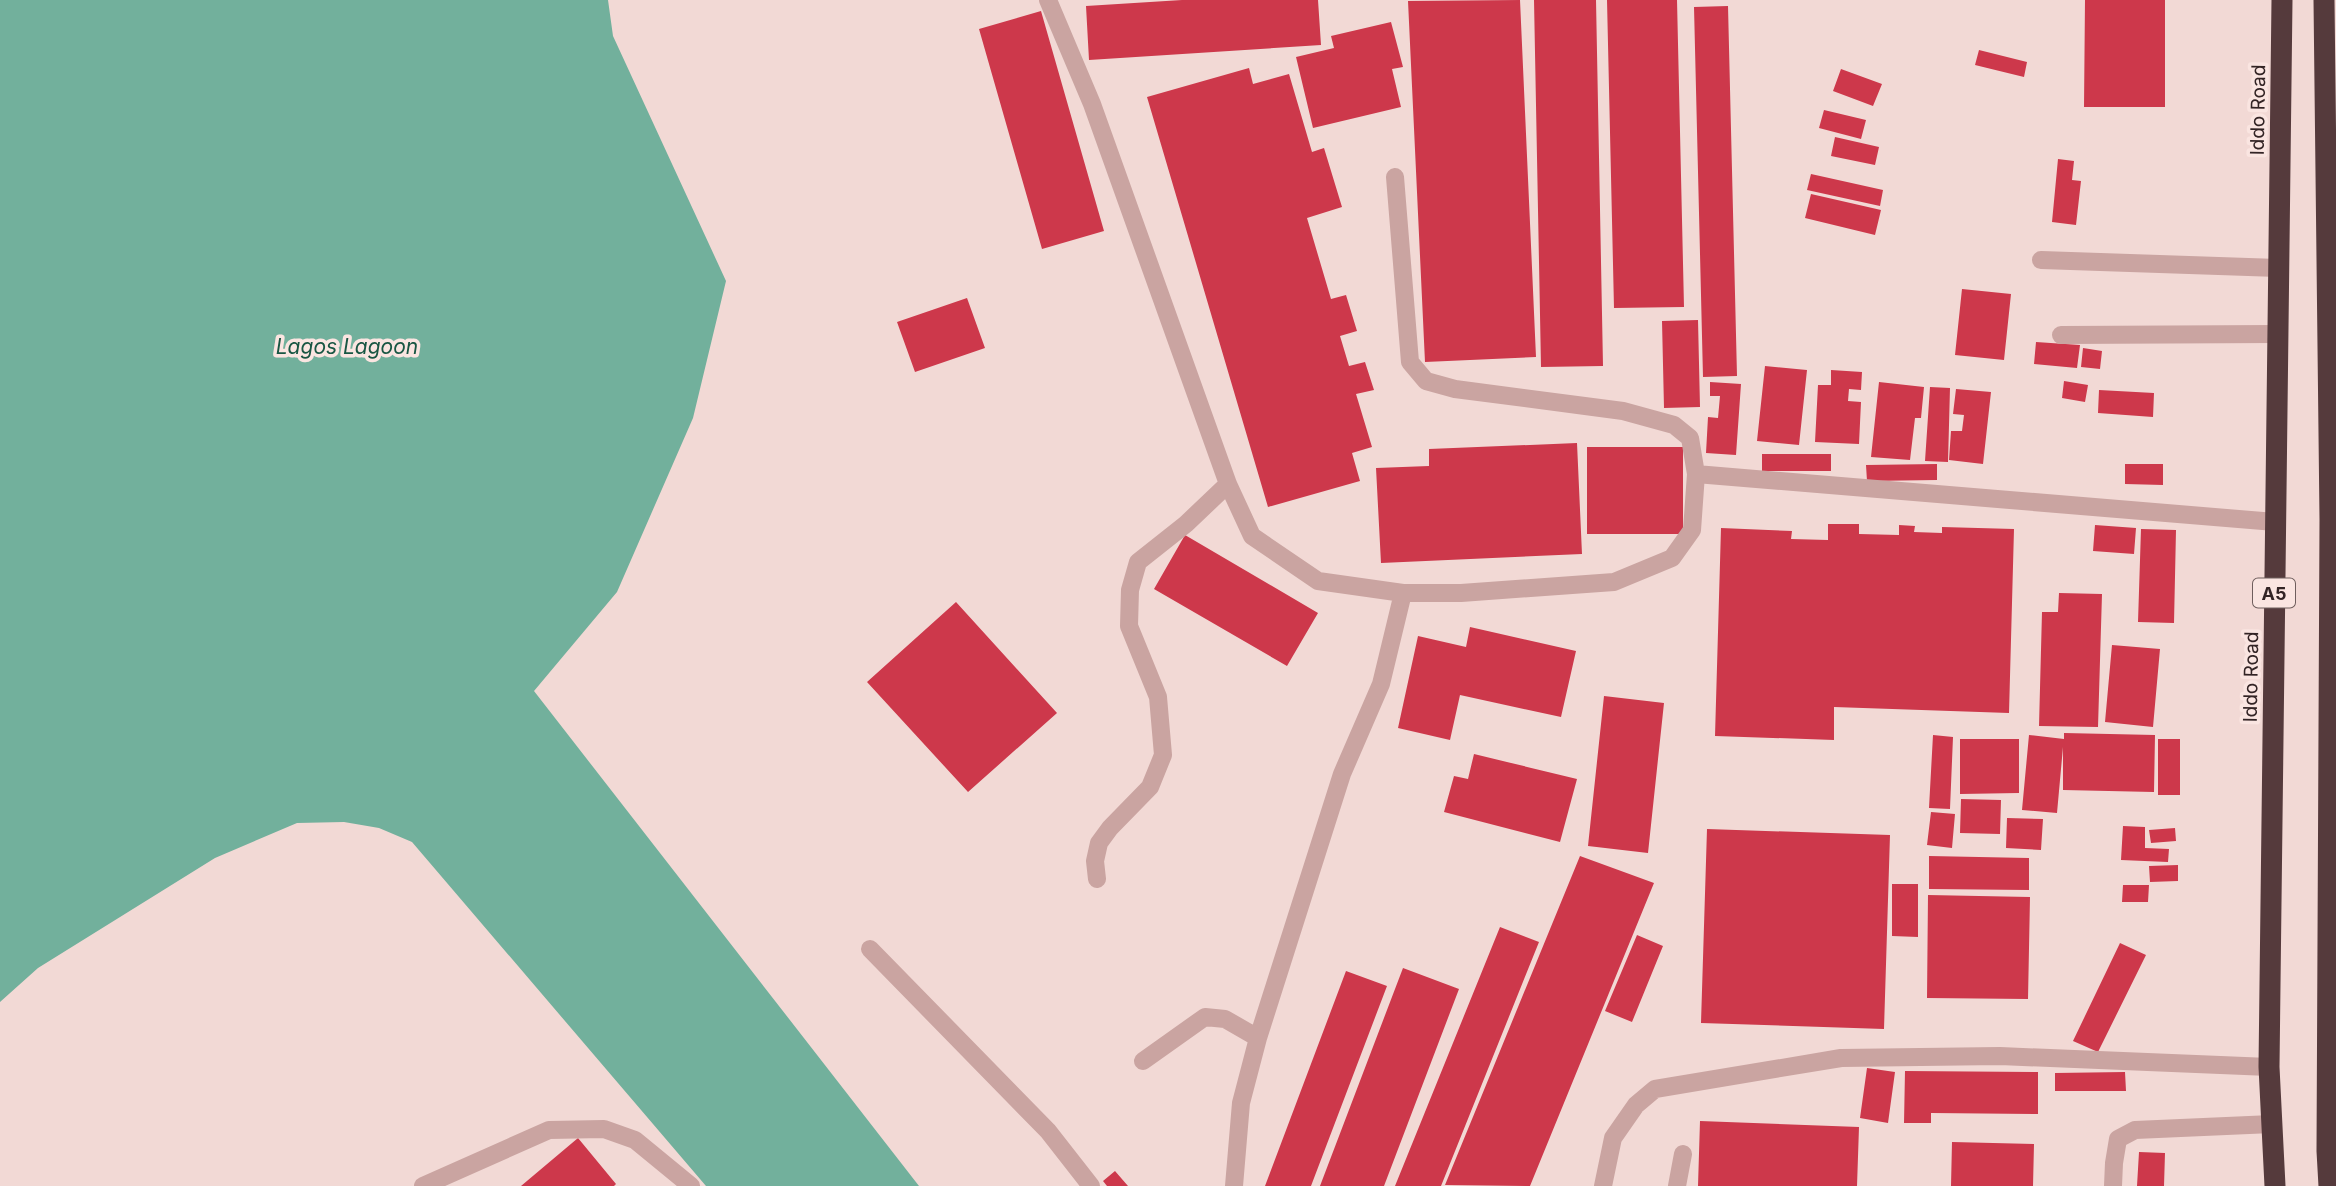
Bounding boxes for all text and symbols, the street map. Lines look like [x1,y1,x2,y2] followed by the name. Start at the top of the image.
[2246,64,2270,156] street label: Iddo Road
[276,334,418,359] water label: Lagos Lagoon
[2253,578,2295,608] road number: A5
[2239,631,2263,723] street label: Iddo Road

